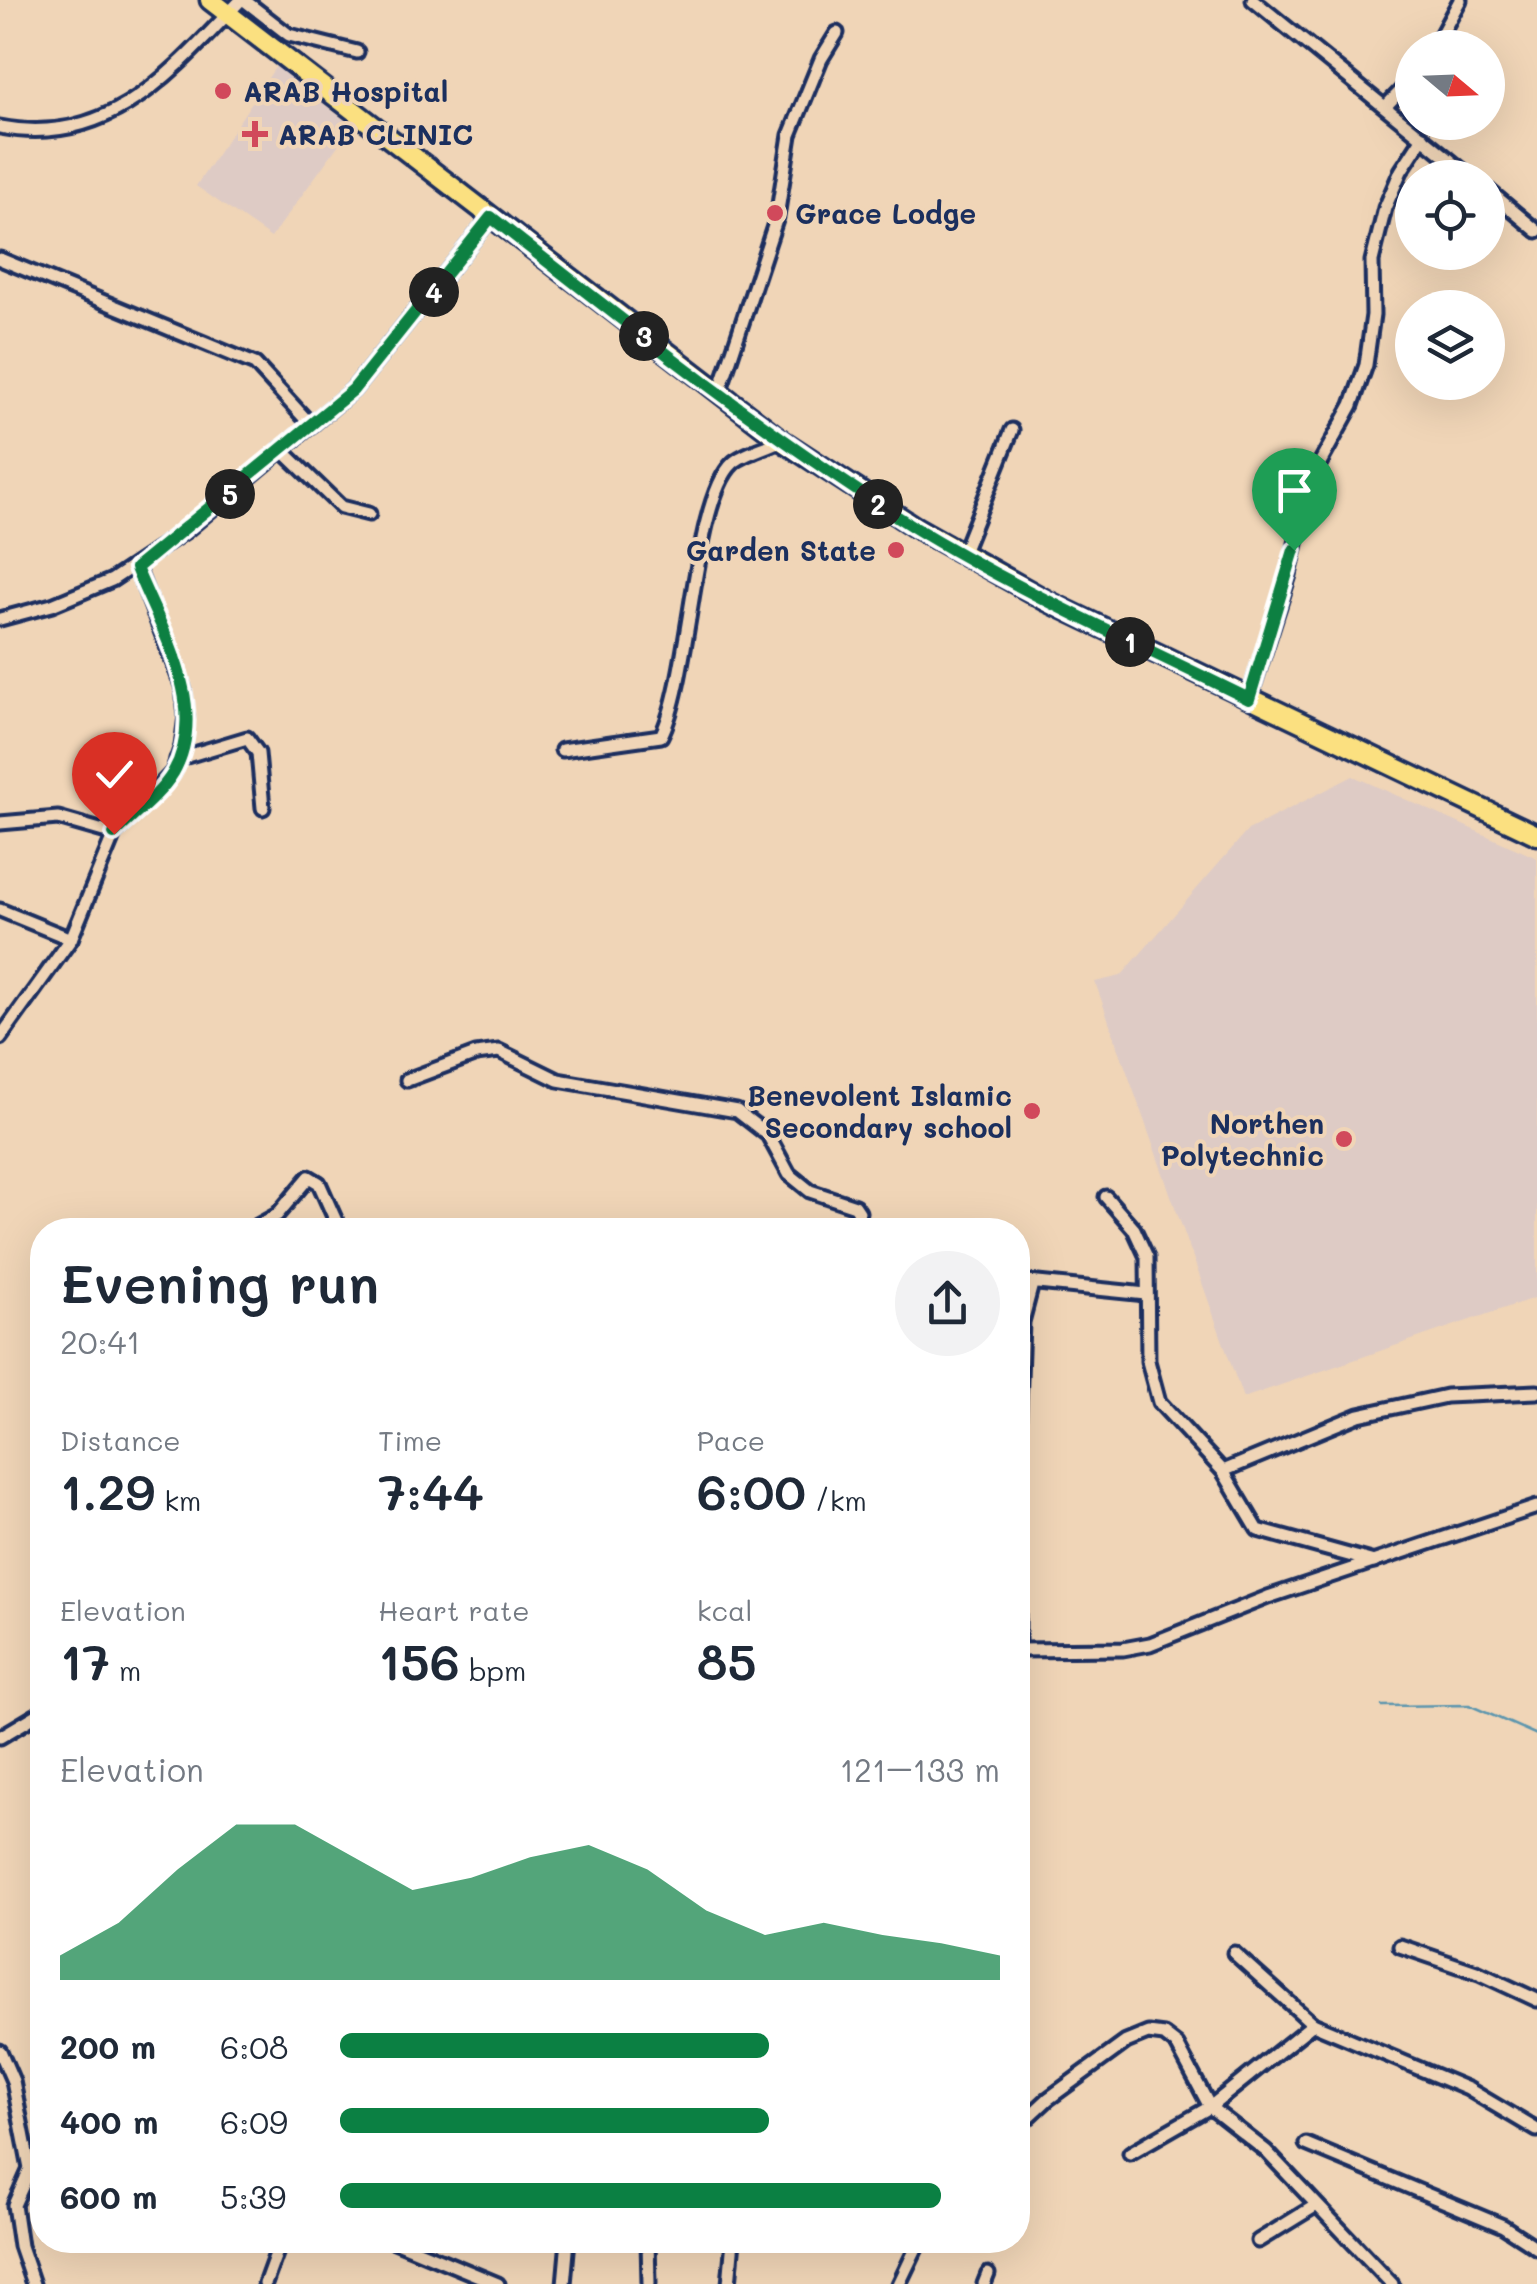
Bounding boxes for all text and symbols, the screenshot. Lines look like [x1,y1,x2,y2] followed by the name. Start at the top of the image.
[1395,30,1505,140] north arrow
[1395,30,1505,400] map controls
[243,73,448,109] place label: ARAB Hospital
[212,80,234,102] marker: ARAB Hospital
[278,116,473,152] place label: ARAB CLINIC
[242,121,268,147] marker: ARAB CLINIC
[1395,160,1505,270] button: locate
[795,195,976,231] place label: Grace Lodge
[764,202,786,224] marker: Grace Lodge
[409,267,459,317] pin: 4
[425,274,443,310] text: 4
[1395,290,1505,400] button: layers
[619,311,669,361] pin: 3
[636,318,652,354] text: 3
[1252,448,1337,551] pin
[1267,463,1322,518] icon: arrive
[205,469,255,519] pin: 5
[222,476,238,512] text: 5
[853,479,903,529] pin: 2
[870,486,886,522] text: 2
[686,532,876,568] place label: Garden State
[885,539,907,561] marker: Garden State
[1105,617,1155,667] pin: 1
[1124,624,1136,660] text: 1
[72,732,157,835] pin
[87,747,142,802] icon: check
[747,1077,1012,1146] place label: Benevolent Islamic Secondary school
[1021,1100,1043,1122] marker: Benevolent Islamic Secondary school
[1161,1105,1324,1174] place label: Northen Polytechnic
[1333,1128,1355,1150] marker: Northen Polytechnic
[60,1246,379,1318] text: Evening run
[895,1251,1000,1356] button: share
[60,1320,141,1362] text: 20:41
[60,1422,181,1458] text: Distance
[378,1422,442,1458] text: Time
[697,1422,765,1458] text: Pace
[60,1458,155,1524] text: 1.29
[378,1458,484,1524] text: 7:44
[697,1458,806,1524] text: 6:00
[155,1482,201,1518] text: km
[806,1482,867,1518] text: /km
[60,1592,186,1628] text: Elevation
[378,1592,530,1628] text: Heart rate
[697,1592,752,1628] text: kcal
[60,1628,110,1694] text: 17
[378,1628,460,1694] text: 156
[697,1628,757,1694] text: 85
[110,1652,141,1688] text: m
[460,1652,526,1688] text: bpm
[60,1748,204,1790] text: Elevation
[840,1748,1000,1790] text: 121–133 m
[60,2025,156,2067] text: 200 m
[220,2025,288,2067] text: 6:08
[60,2100,158,2142] text: 400 m
[220,2100,288,2142] text: 6:09
[60,2175,157,2217] text: 600 m
[220,2175,286,2217] text: 5:39

